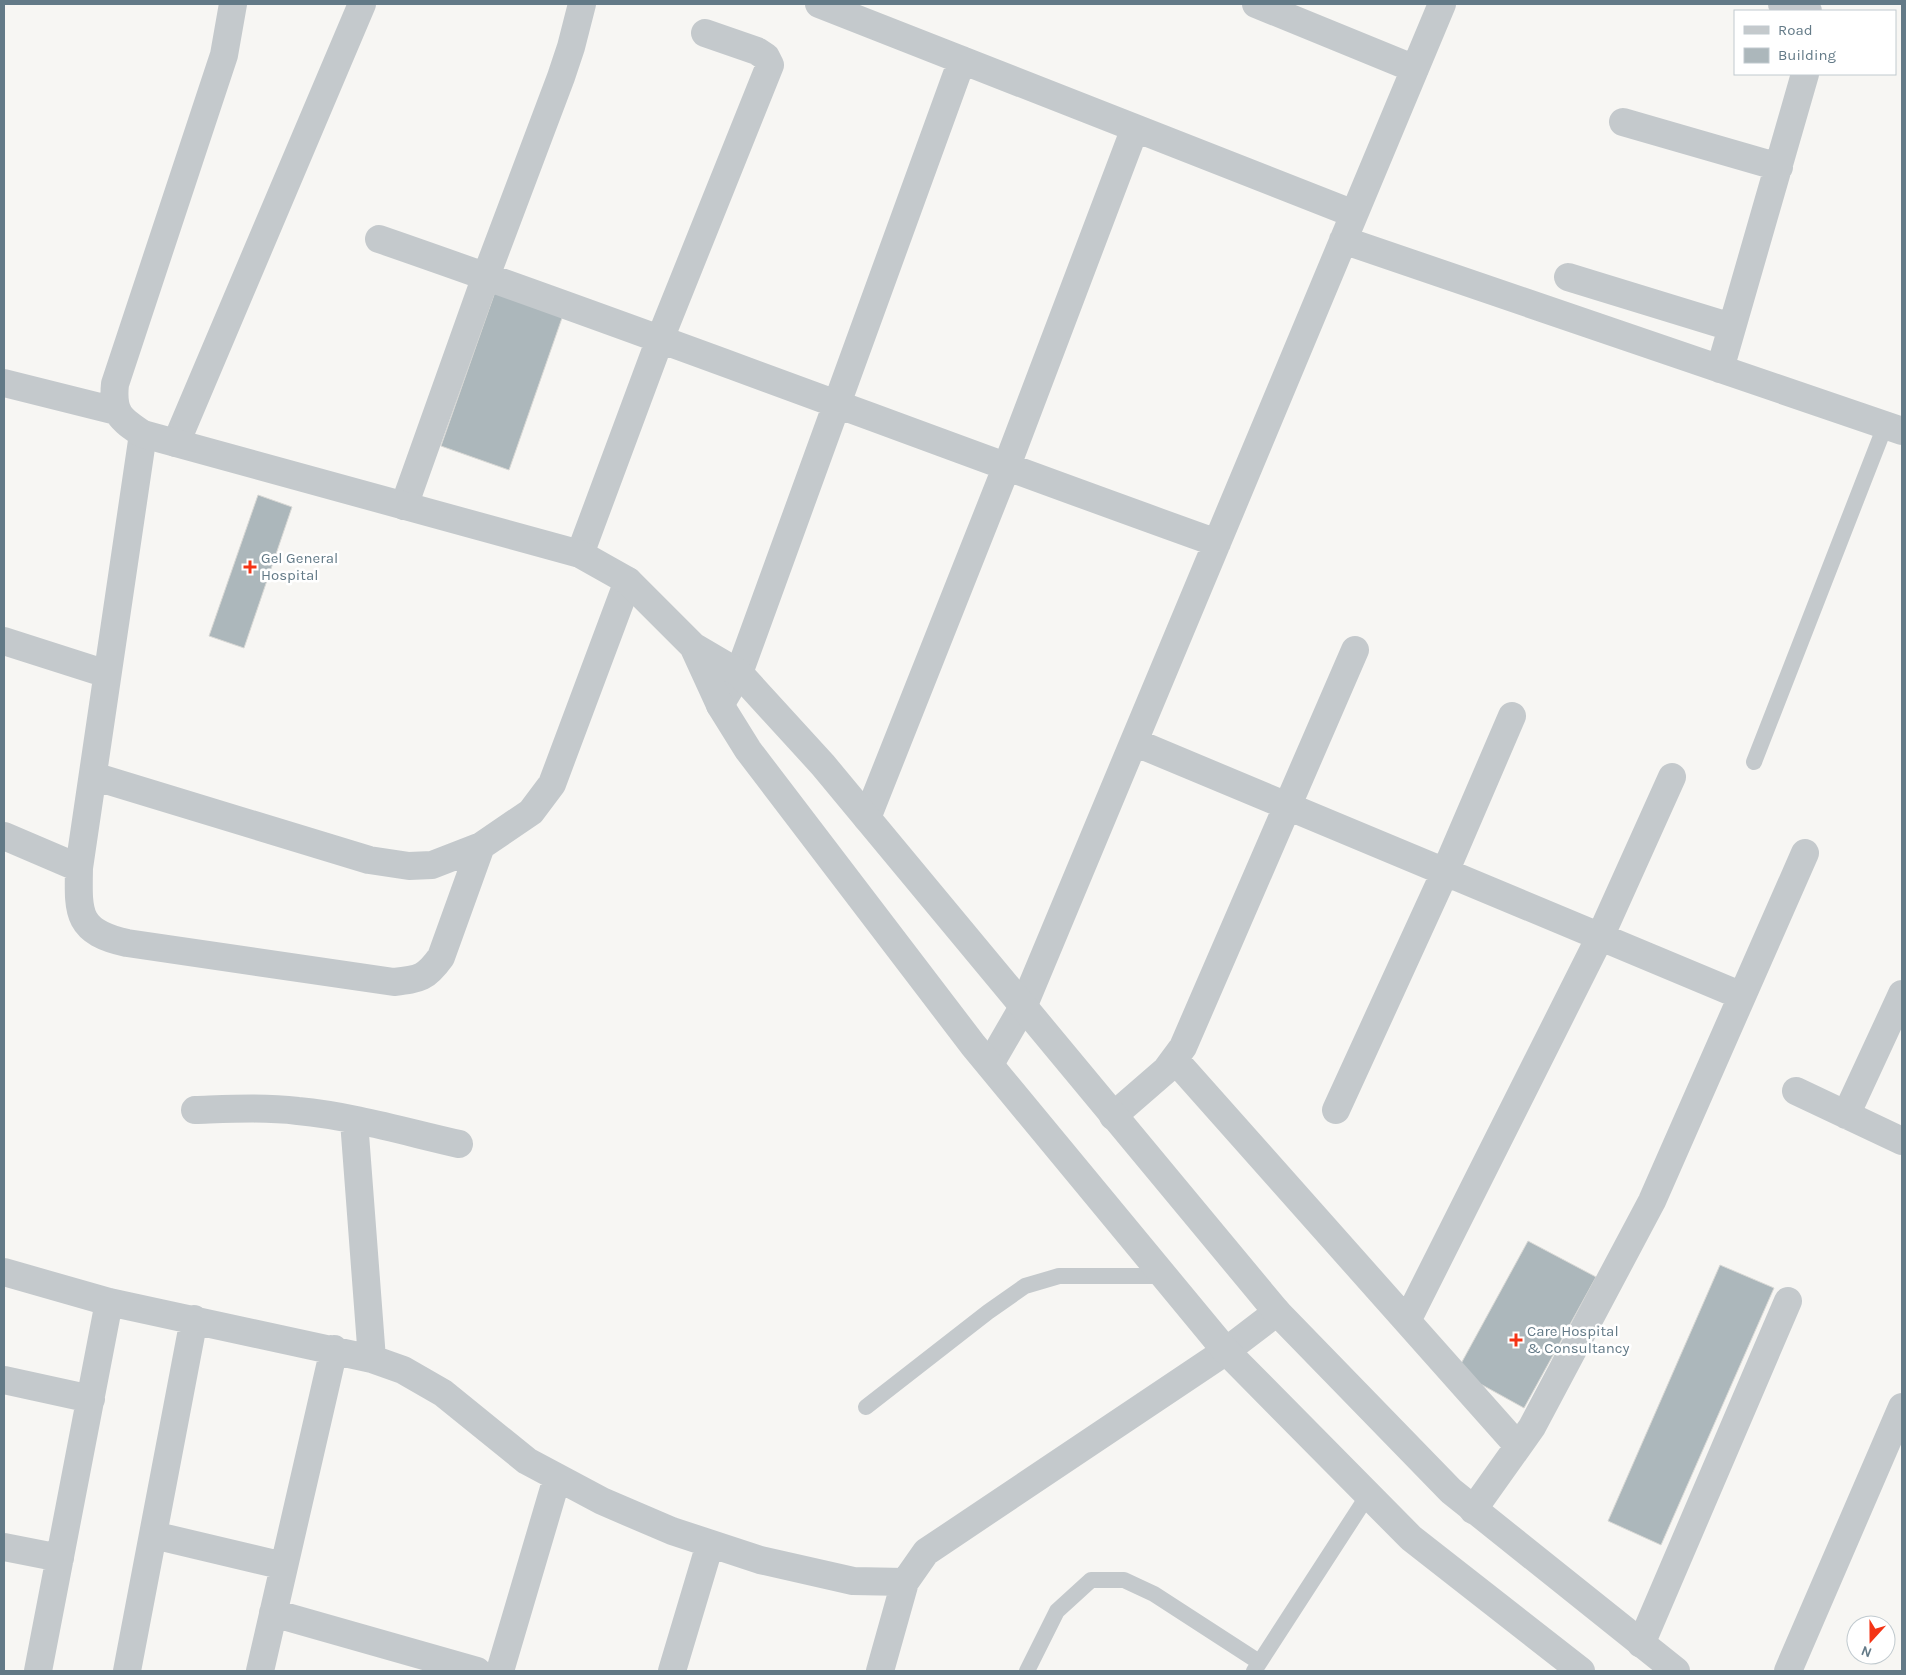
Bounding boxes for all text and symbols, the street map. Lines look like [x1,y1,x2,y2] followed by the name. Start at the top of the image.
[1734,10,1896,75] legend
[1778,21,1813,39] text: Road
[1778,46,1836,64] text: Building
[261,549,338,584] place label: Gel General Hospital
[243,560,257,574] marker: Gel General Hospital
[1527,1322,1630,1357] place label: Care Hospital & Consultancy
[1509,1333,1523,1347] marker: Care Hospital & Consultancy
[1846,1615,1896,1665] north arrow
[1859,1642,1874,1661] text: N

